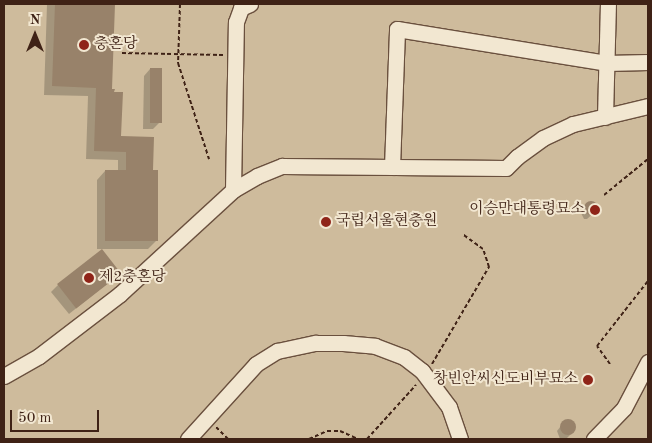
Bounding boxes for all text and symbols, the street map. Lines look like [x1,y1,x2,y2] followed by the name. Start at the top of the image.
[10,10,60,60] north arrow
[30,13,40,27] text: N
[94,36,137,54] place label: 충혼당
[78,39,90,51] marker: 충혼당
[469,201,585,219] place label: 이승만대통령묘소
[589,204,601,216] marker: 이승만대통령묘소
[336,213,437,231] place label: 국립서울현충원
[320,216,332,228] marker: 국립서울현충원
[99,269,166,287] place label: 제2충혼당
[83,272,95,284] marker: 제2충혼당
[433,371,578,389] place label: 창빈안씨신도비부묘소
[582,374,594,386] marker: 창빈안씨신도비부묘소
[12,400,101,432] scale bar
[18,411,52,426] text: 50 m

